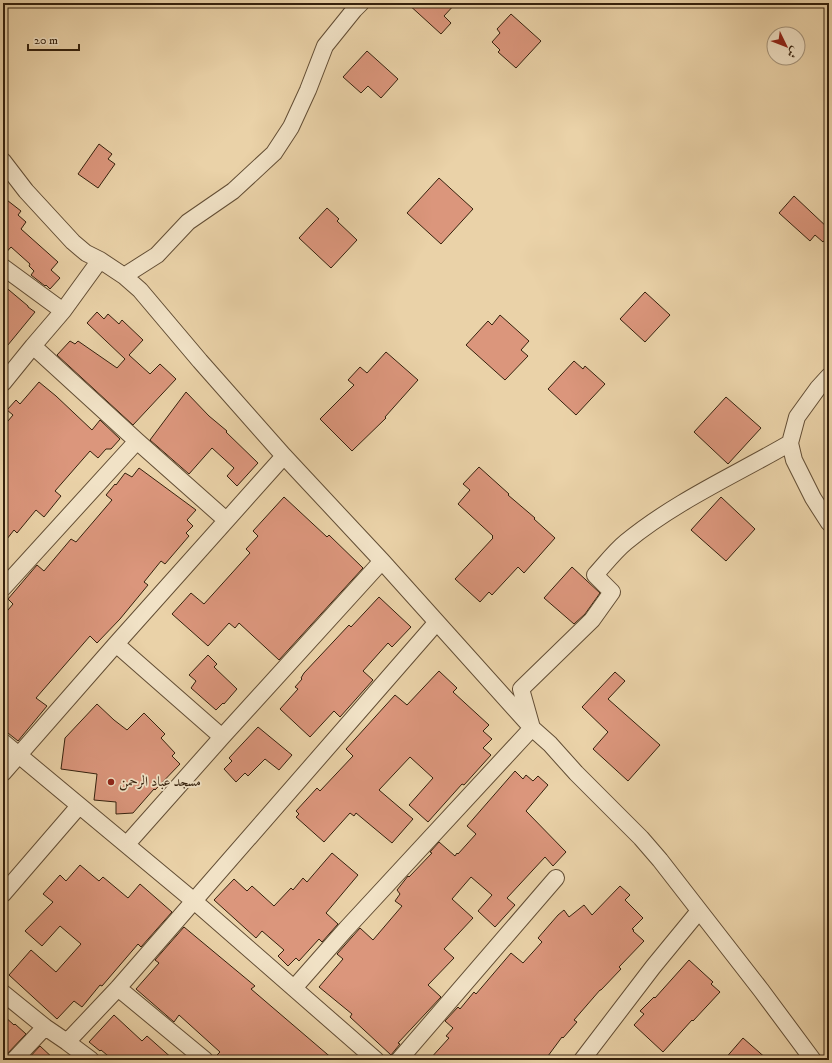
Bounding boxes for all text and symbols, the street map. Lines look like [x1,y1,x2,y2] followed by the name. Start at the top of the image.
[28,26,79,52] scale bar
[766,26,806,66] north arrow
[34,33,58,48] text: 20 m
[784,43,801,61] text: ش
[119,773,201,791] place label: مسجد عباد الرحمن
[106,777,116,787] marker: مسجد عباد الرحمن

